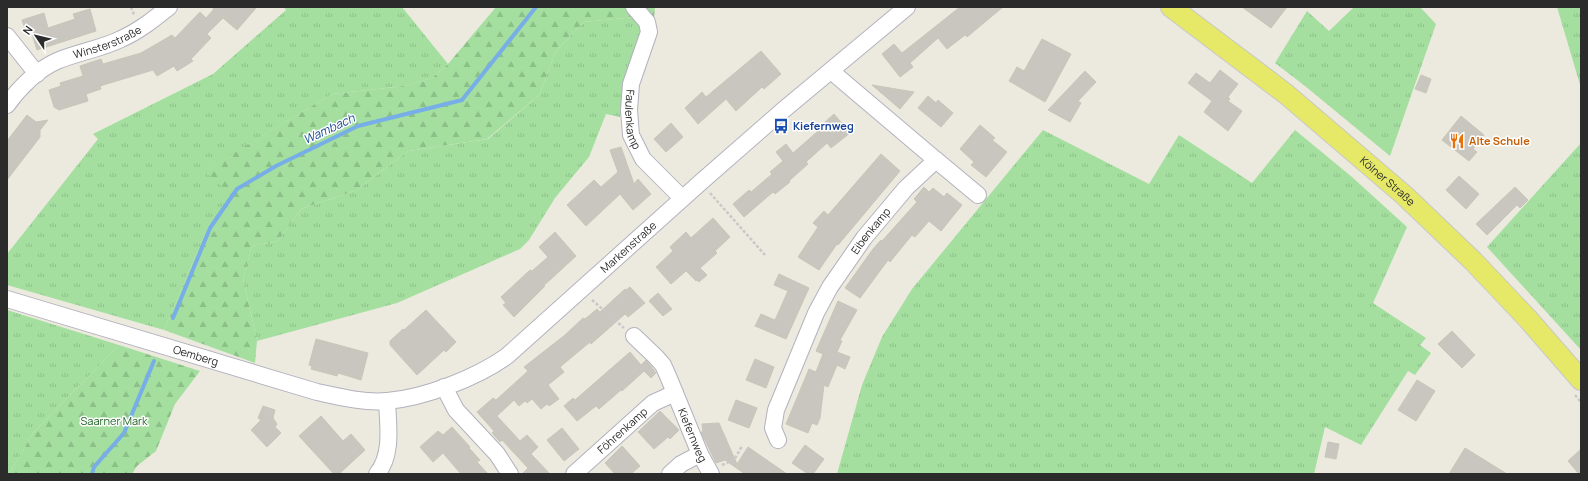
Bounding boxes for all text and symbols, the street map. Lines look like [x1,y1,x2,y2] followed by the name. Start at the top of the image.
[16,16,56,56] north arrow
[71,21,145,62] street label: Winsterstraße
[19,22,36,38] text: N
[622,89,645,152] street label: Faulenkamp
[300,109,358,148] water label: Wambach
[772,117,790,135] bus stop icon: Kiefernweg
[793,118,854,133] place label: Kiefernweg
[1448,132,1466,150] restaurant icon: Alte Schule
[1469,133,1530,148] place label: Alte Schule
[1357,153,1419,209] street label: Kölner Straße
[847,204,894,257] street label: Eibenkamp
[597,217,660,276] street label: Markenstraße
[171,341,220,369] street label: Oemberg
[594,403,651,457] street label: Föhrenkamp
[675,406,711,465] street label: Kiefernweg
[81,413,148,428] park label: Saarner Mark

